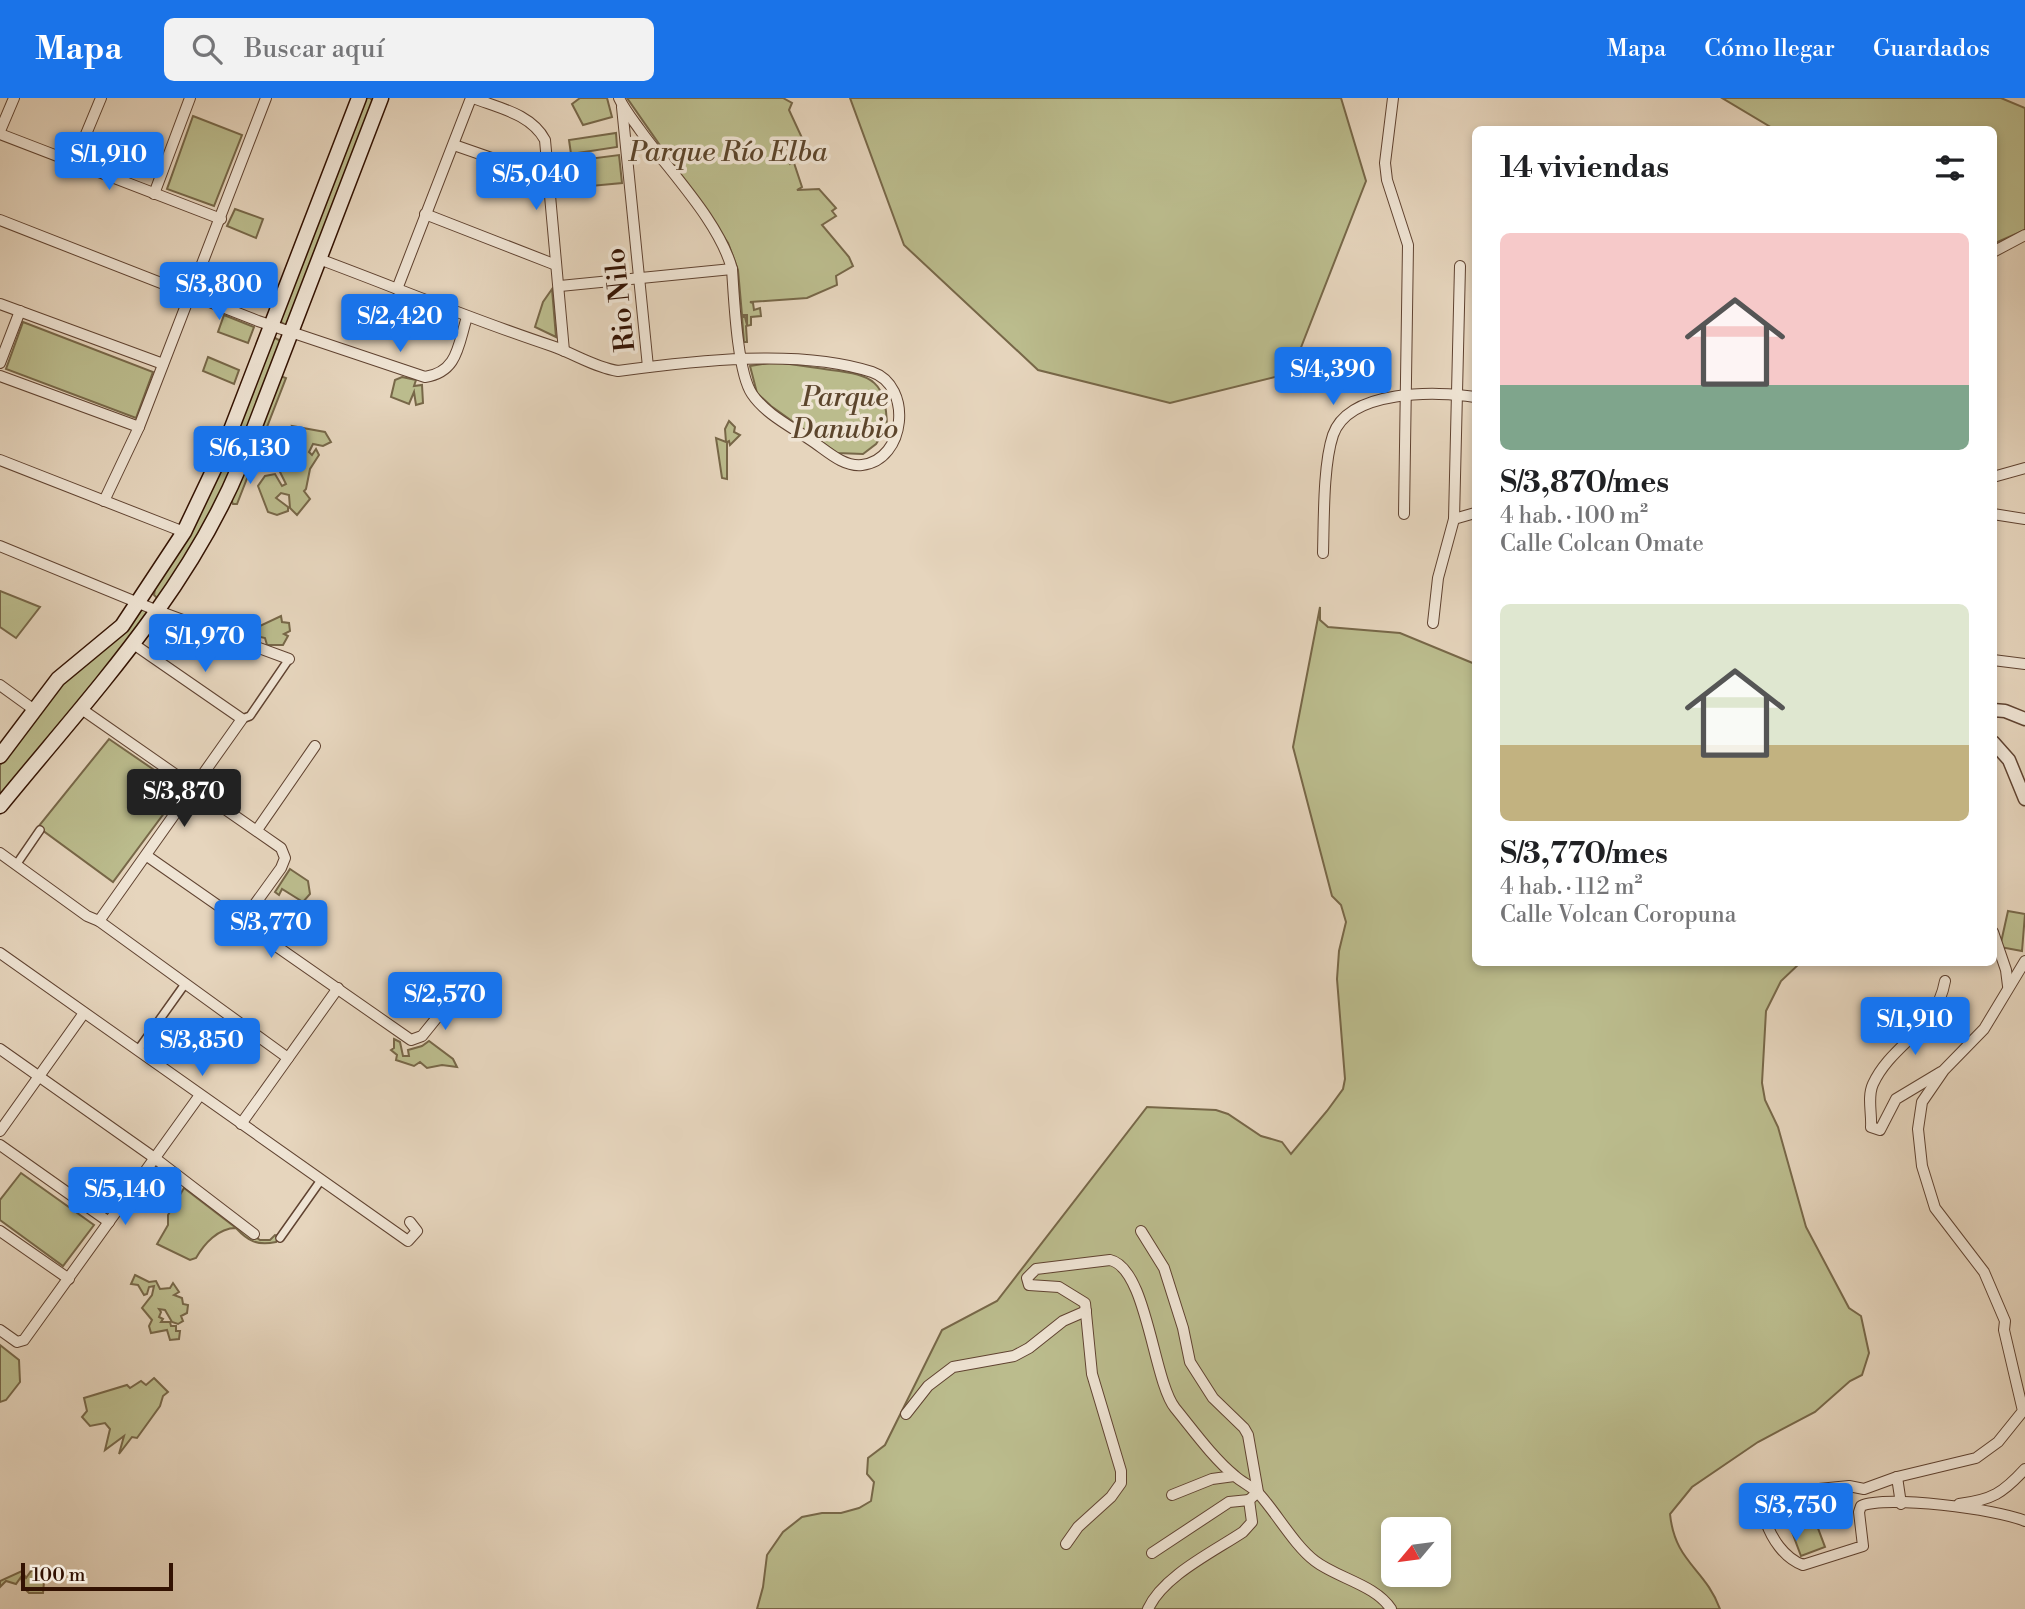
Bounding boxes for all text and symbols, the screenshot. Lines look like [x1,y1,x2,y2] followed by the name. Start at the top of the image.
[164,18,654,81] search box
[35,29,122,70] text: Mapa
[188,30,226,68] icon: search
[244,33,384,65] text: Buscar aquí
[1607,34,1666,64] text: Mapa
[1704,34,1835,64] text: Cómo llegar
[1873,34,1990,64] text: Guardados
[44,132,174,192] pin: S/1,910
[628,135,828,170] park label: Parque Río Elba
[71,141,147,169] text: S/1,910
[1500,149,1669,187] text: 14 viviendas
[1931,149,1969,187] icon: filters
[471,152,601,212] pin: S/5,040
[492,161,580,189] text: S/5,040
[598,246,643,353] street label: Rio Nilo
[154,262,284,322] pin: S/3,800
[176,271,262,299] text: S/3,800
[1672,279,1798,405] icon: home
[335,294,465,354] pin: S/2,420
[357,303,443,331] text: S/2,420
[1268,348,1398,407] pin: S/4,390
[1290,356,1376,384] text: S/4,390
[791,380,898,447] park label: Parque Danubio
[185,426,315,486] pin: S/6,130
[210,435,290,463] text: S/6,130
[1500,464,1669,502] text: S/3,870/mes
[1500,502,1648,530] text: 4 hab. · 100 m²
[1500,530,1704,558] text: Calle Colcan Omate
[140,614,270,674] pin: S/1,970
[165,623,245,651] text: S/1,970
[1672,650,1798,776] icon: home
[119,770,249,829] pin: S/3,870
[143,778,225,806] text: S/3,870
[1500,835,1668,873] text: S/3,770/mes
[1500,873,1642,901] text: 4 hab. · 112 m²
[206,900,336,960] pin: S/3,770
[1500,901,1736,929] text: Calle Volcan Coropuna
[230,909,312,937] text: S/3,770
[380,972,510,1032] pin: S/2,570
[404,981,486,1009] text: S/2,570
[1850,998,1980,1057] pin: S/1,910
[1877,1006,1953,1034] text: S/1,910
[137,1018,267,1078] pin: S/3,850
[160,1027,244,1055] text: S/3,850
[60,1168,190,1227] pin: S/5,140
[84,1176,166,1204] text: S/5,140
[1731,1484,1861,1543] pin: S/3,750
[1755,1492,1837,1520] text: S/3,750
[1381,1517,1451,1587] north arrow
[1381,1517,1451,1587] map controls
[21,1560,173,1592] scale bar
[32,1563,85,1587] text: 100 m

